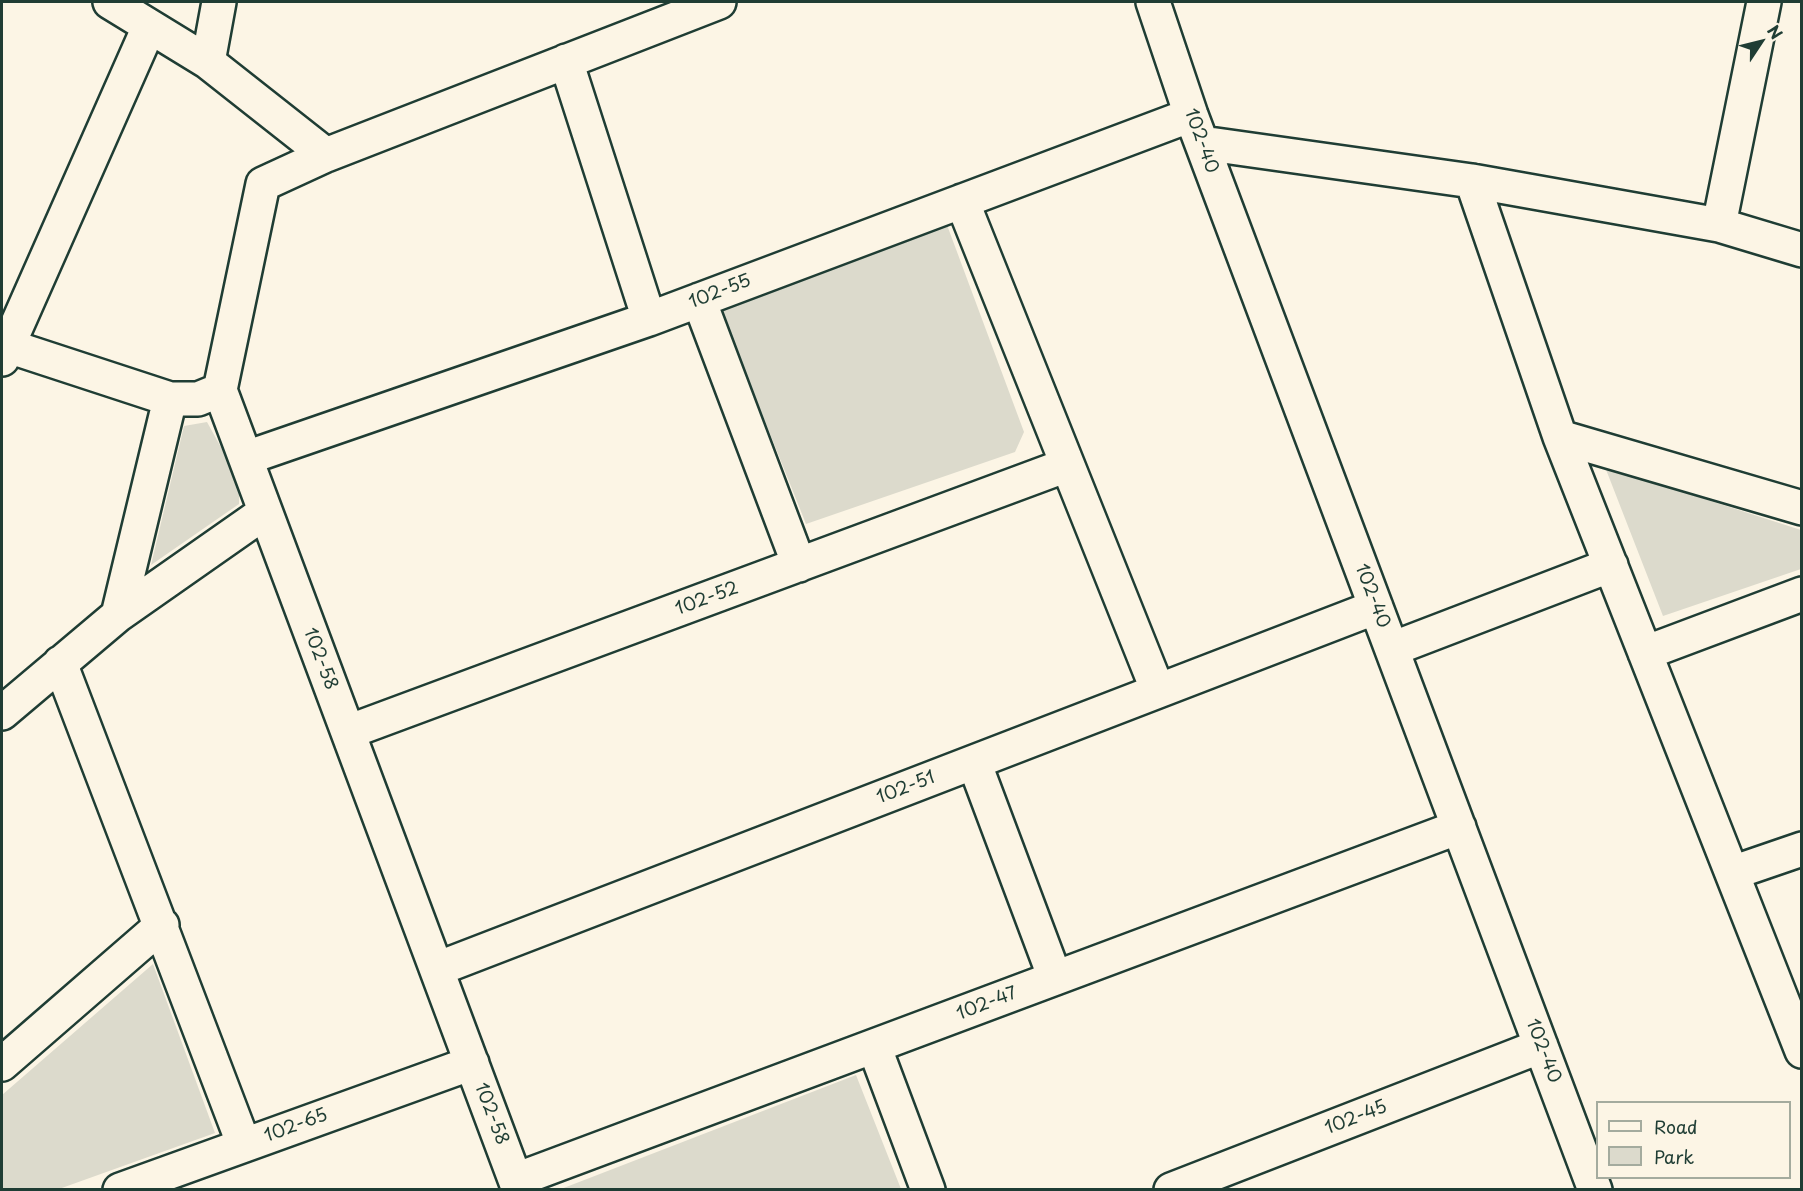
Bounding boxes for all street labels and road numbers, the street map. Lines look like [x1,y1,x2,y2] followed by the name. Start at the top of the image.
[1179,106,1223,176] street label: 102-40
[686,270,754,314] street label: 102-55
[1350,561,1394,631] street label: 102-40
[672,578,742,620] street label: 102-52
[298,625,342,693] street label: 102-58
[874,767,938,809] street label: 102-51
[954,983,1020,1025] street label: 102-47
[1521,1016,1565,1086] street label: 102-40
[469,1080,513,1148] street label: 102-58
[1322,1096,1390,1140] street label: 102-45
[261,1105,331,1147] street label: 102-65

